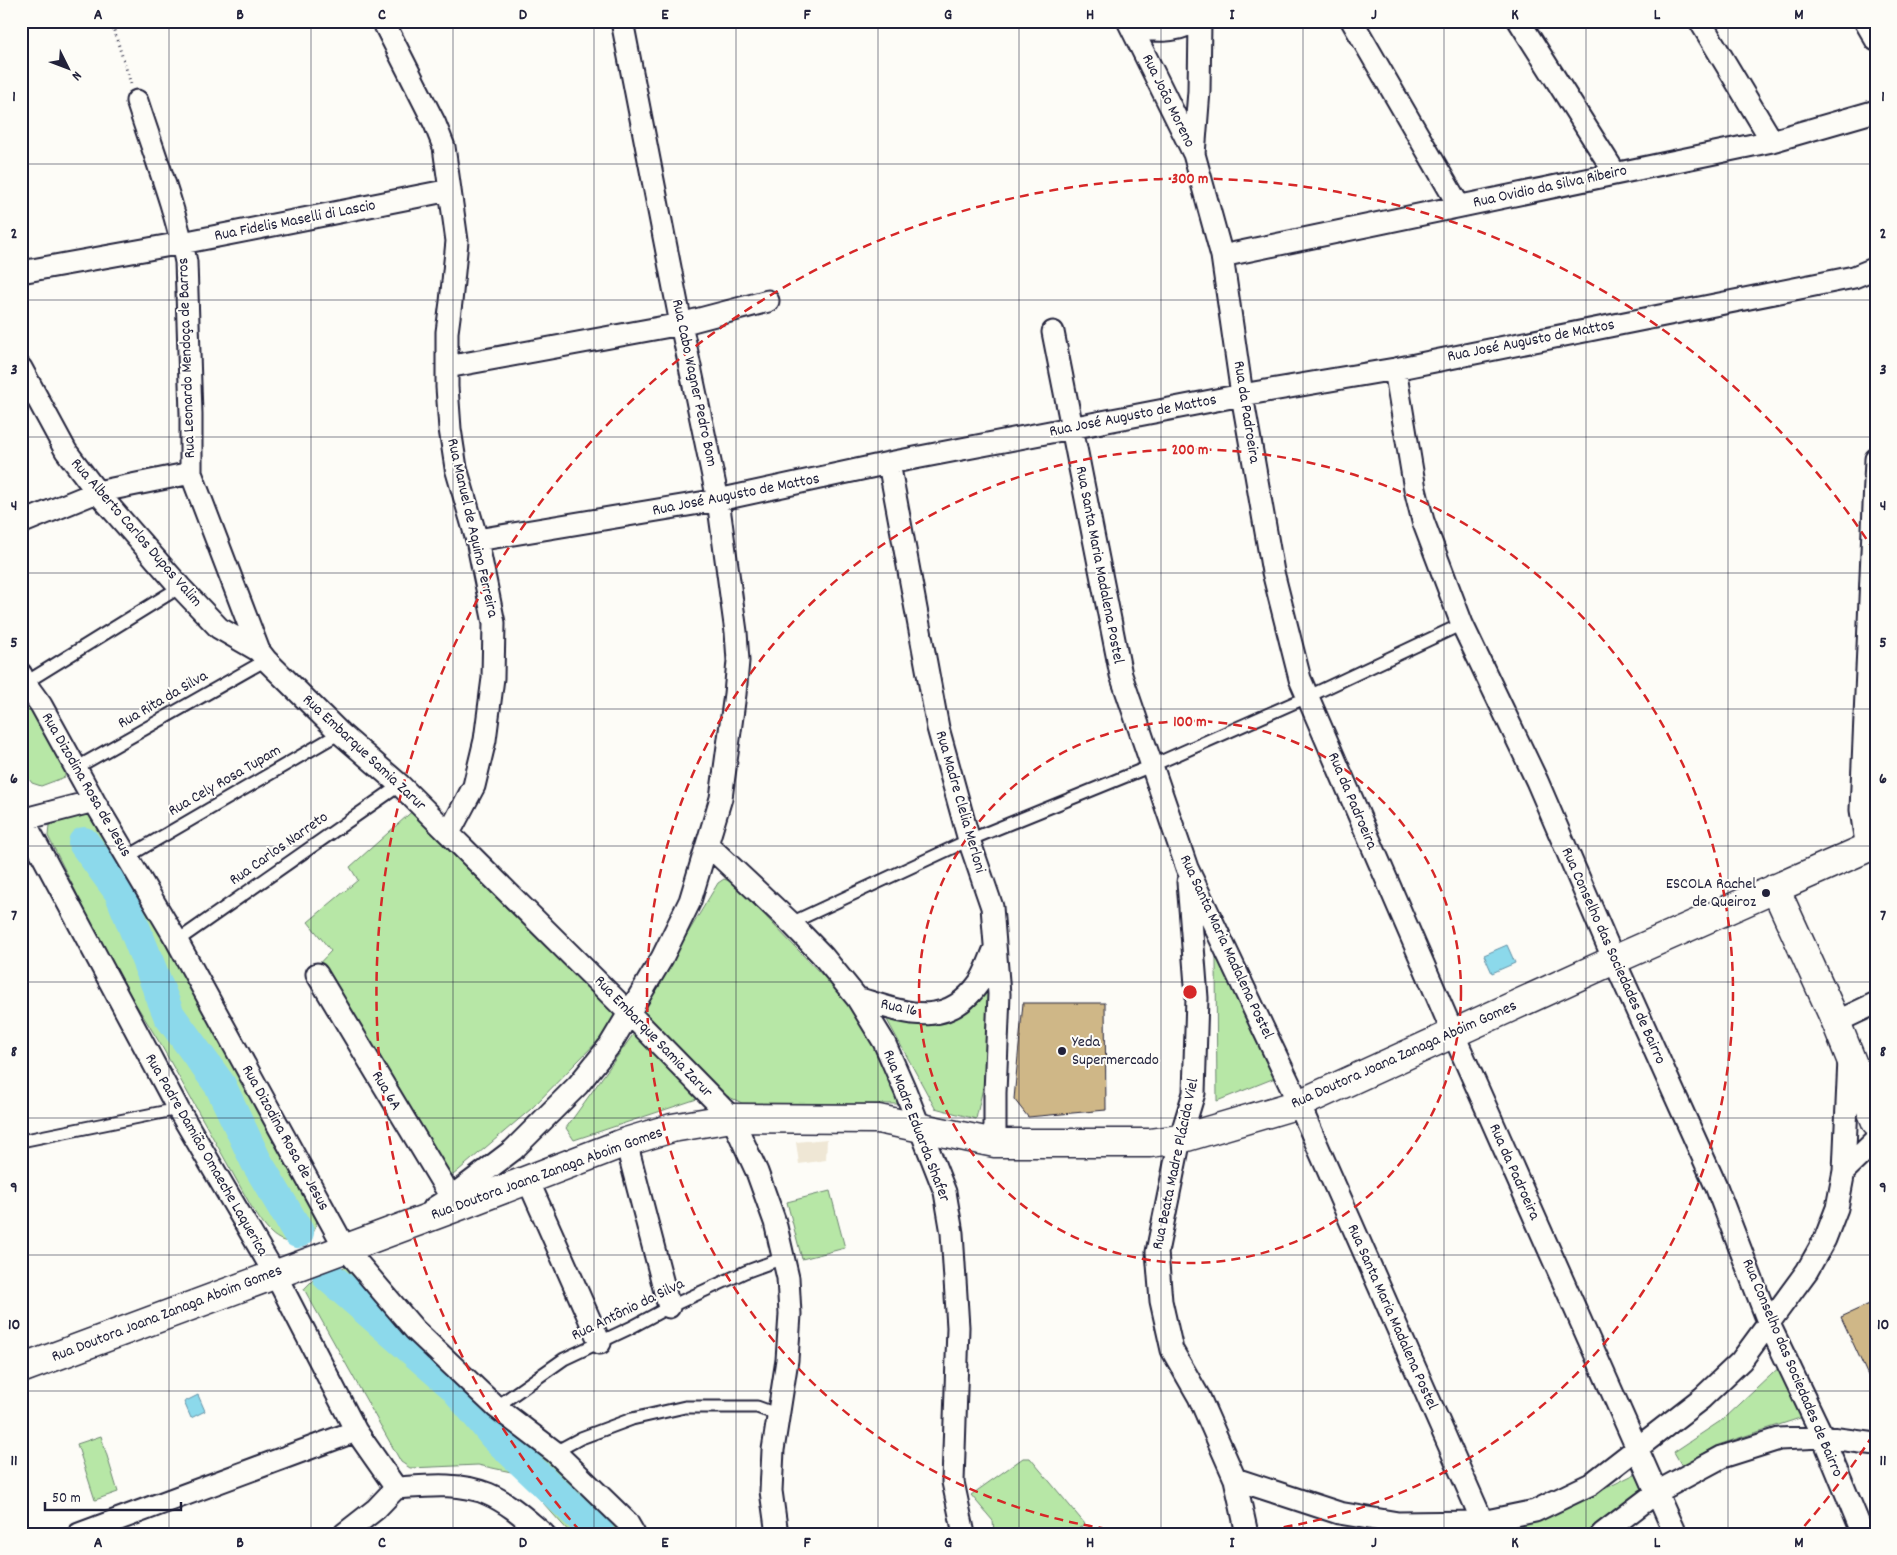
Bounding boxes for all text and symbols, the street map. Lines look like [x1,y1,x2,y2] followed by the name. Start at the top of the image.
[94,4,103,27] text: A
[236,4,244,27] text: B
[378,4,386,27] text: C
[519,4,528,27] text: D
[661,4,669,27] text: E
[803,4,811,27] text: F
[944,4,952,27] text: G
[1086,4,1094,27] text: H
[1230,4,1236,27] text: I
[1371,4,1377,27] text: J
[1511,4,1519,27] text: K
[1654,4,1661,27] text: L
[1794,4,1804,27] text: M
[42,42,92,92] north arrow
[1135,50,1201,152] street label: Rua João Moreno
[66,66,86,85] text: N
[12,86,16,109] text: 1
[1881,86,1885,109] text: 1
[1471,159,1629,215] street label: Rua Ovidio da Silva Ribeiro
[1172,169,1208,191] text: 300 m
[212,194,378,248] street label: Rua Fidelis Maselli di Lascio
[11,223,18,246] text: 2
[1880,223,1887,246] text: 2
[172,257,202,459] street label: Rua Leonardo Mendoça de Barros
[665,297,723,469] street label: Rua Cabo Wagner Pedro Bom
[1445,313,1617,368] street label: Rua José Augusto de Mattos
[10,359,18,382] text: 3
[1227,359,1266,465] street label: Rua da Padroeira
[1879,359,1887,382] text: 3
[1047,388,1219,443] street label: Rua José Augusto de Mattos
[440,436,504,620] street label: Rua Manuel de Aquino Ferreira
[1172,440,1208,462] text: 200 m
[65,453,207,613] street label: Rua Alberto Carlos Dupas Valim
[1069,464,1129,666] street label: Rua Santa Maria Madalena Postel
[650,467,822,522] street label: Rua José Augusto de Mattos
[11,495,17,518] text: 4
[1880,495,1886,518] text: 4
[10,632,18,655] text: 5
[1879,632,1887,655] text: 5
[114,665,213,735] street label: Rua Rita da Silva
[297,689,431,817] street label: Rua Embarque Samia Zarur
[35,708,137,862] street label: Rua Dizodina Rosa de Jesus
[1173,712,1207,734] text: 100 m
[929,728,991,876] street label: Rua Madre Clelia Merloni
[164,739,286,823] street label: Rua Cely Rosa Tupam
[1321,749,1383,853] street label: Rua da Padroeira
[10,768,18,791] text: 6
[1879,768,1887,791] text: 6
[225,806,333,892] street label: Rua Carlos Narreto
[1555,844,1671,1068] street label: Rua Conselho das Sociedades de Bairro
[1173,851,1279,1043] street label: Rua Santa Maria Madalena Postel
[1666,873,1756,914] place label: ESCOLA Rachel de Queiroz
[1760,887,1772,899] marker: ESCOLA Rachel de Queiroz
[11,905,17,928] text: 7
[1880,905,1886,928] text: 7
[588,971,718,1103] street label: Rua Embarque Samia Zarur
[1181,983,1199,1001] centre of rings
[878,993,920,1023] street label: Rua 16
[1287,995,1521,1115] street label: Rua Doutora Joana Zanaga Aboim Gomes
[1072,1031,1159,1072] place label: Yeda Supermercado
[11,1041,18,1064] text: 8
[1880,1041,1887,1064] text: 8
[1056,1045,1068,1057] marker: Yeda Supermercado
[876,1047,956,1205] street label: Rua Madre Eduarda Shafer
[138,1050,274,1261] street label: Rua Padre Damião Omaeche Laquerica
[235,1061,335,1215] street label: Rua Dizodina Rosa de Jesus
[365,1067,407,1115] street label: Rua 6A
[1147,1076,1205,1252] street label: Rua Beata Madre Plácida Viel
[1482,1120,1546,1224] street label: Rua da Padroeira
[428,1121,666,1227] street label: Rua Doutora Joana Zanaga Aboim Gomes
[10,1177,18,1200] text: 9
[1879,1177,1887,1200] text: 9
[1341,1221,1443,1414] street label: Rua Santa Maria Madalena Postel
[1735,1255,1849,1481] street label: Rua Conselho das Sociedades de Bairro
[48,1259,286,1369] street label: Rua Doutora Joana Zanaga Aboim Gomes
[568,1273,689,1347] street label: Rua Antônio da Silva
[8,1314,20,1337] text: 10
[1877,1314,1889,1337] text: 10
[10,1450,18,1473] text: 11
[1879,1450,1887,1473] text: 11
[45,1480,181,1512] scale bar
[52,1488,81,1510] text: 50 m
[94,1532,103,1555] text: A
[236,1532,244,1555] text: B
[378,1532,386,1555] text: C
[519,1532,528,1555] text: D
[661,1532,669,1555] text: E
[803,1532,811,1555] text: F
[944,1532,952,1555] text: G
[1086,1532,1094,1555] text: H
[1230,1532,1236,1555] text: I
[1371,1532,1377,1555] text: J
[1511,1532,1519,1555] text: K
[1654,1532,1661,1555] text: L
[1794,1532,1804,1555] text: M

